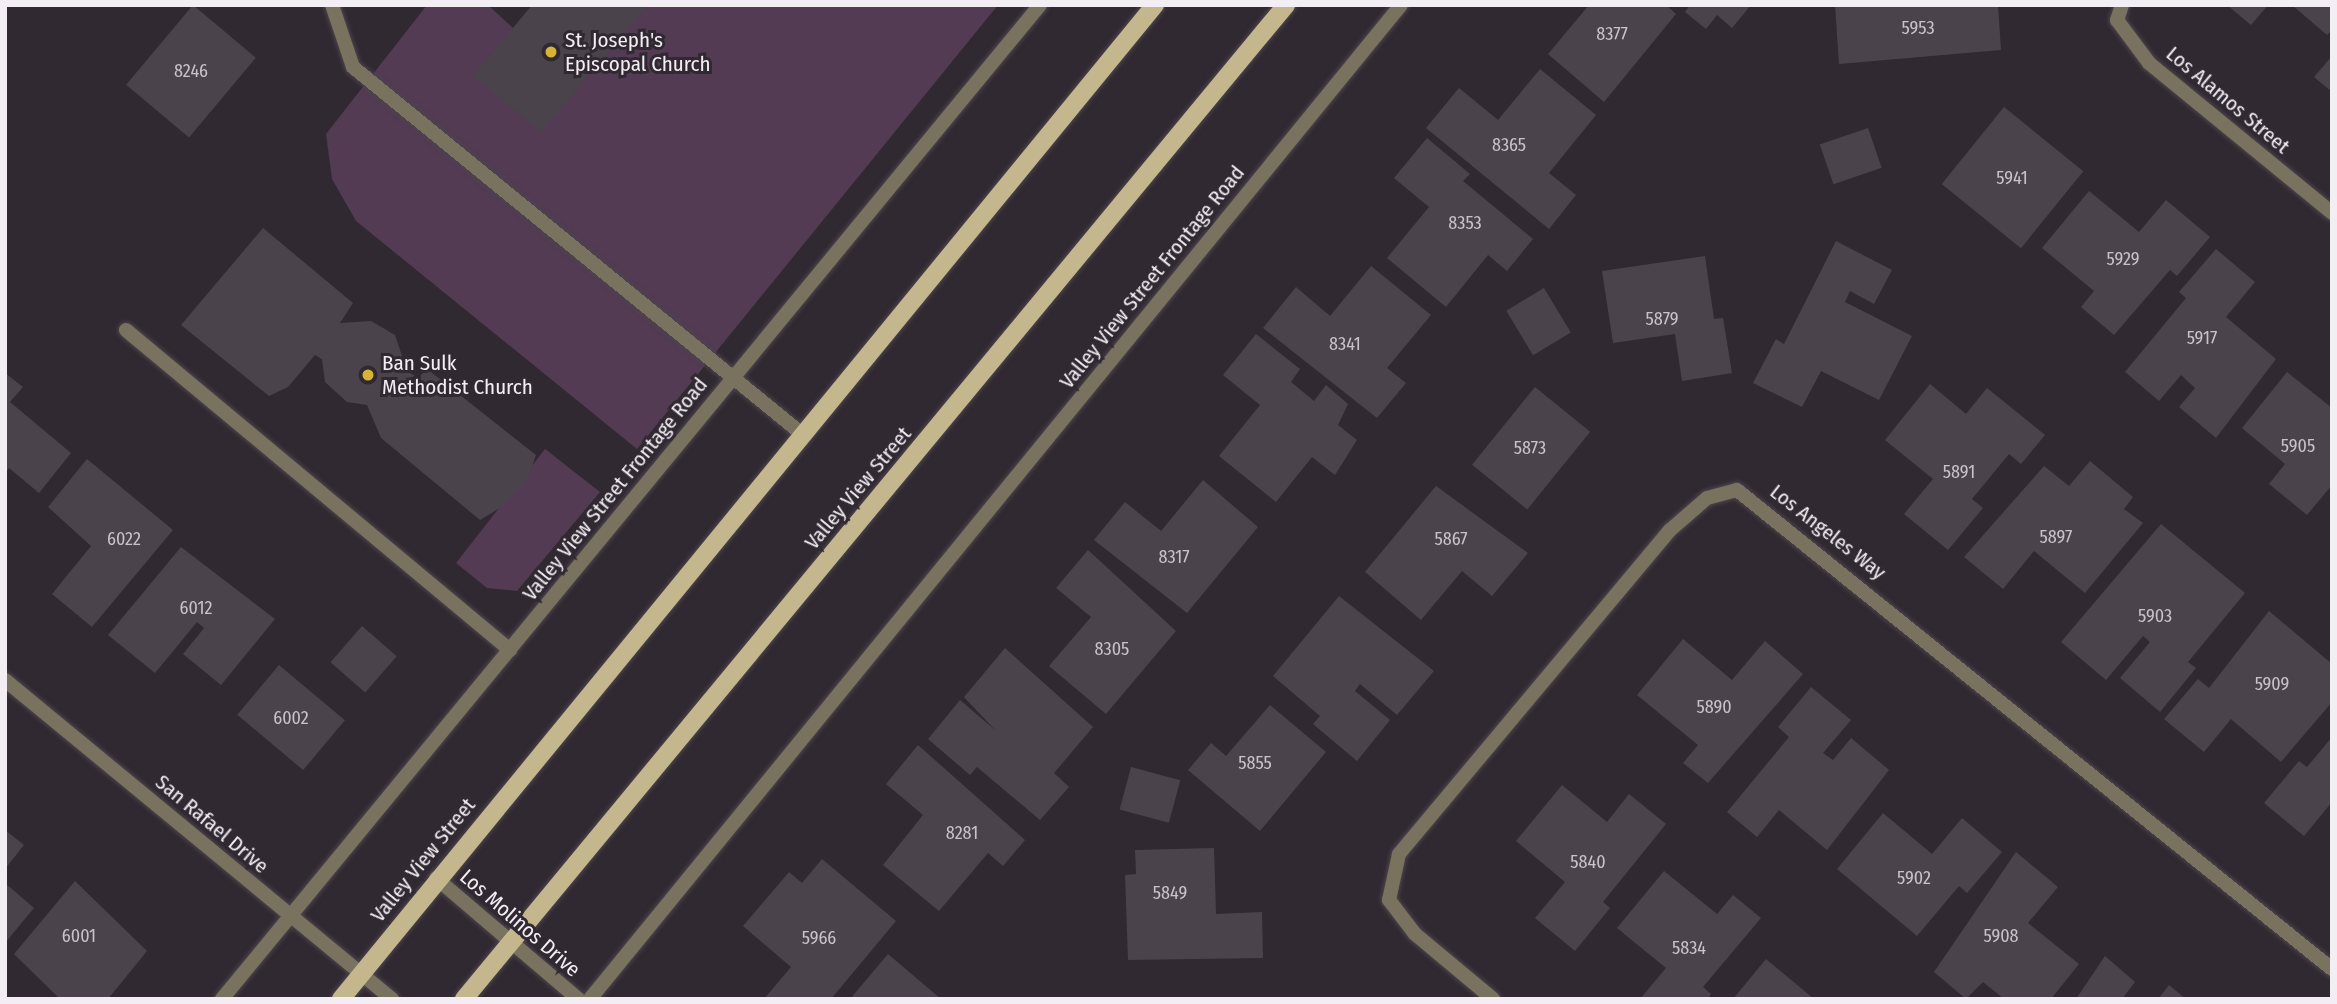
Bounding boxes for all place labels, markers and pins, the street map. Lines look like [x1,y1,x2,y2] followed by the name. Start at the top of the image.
[565,27,711,77] place label: St. Joseph's Episcopal Church
[543,44,559,60] marker: St. Joseph's Episcopal Church
[382,350,533,400] place label: Ban Sulk Methodist Church
[360,367,376,383] marker: Ban Sulk Methodist Church

